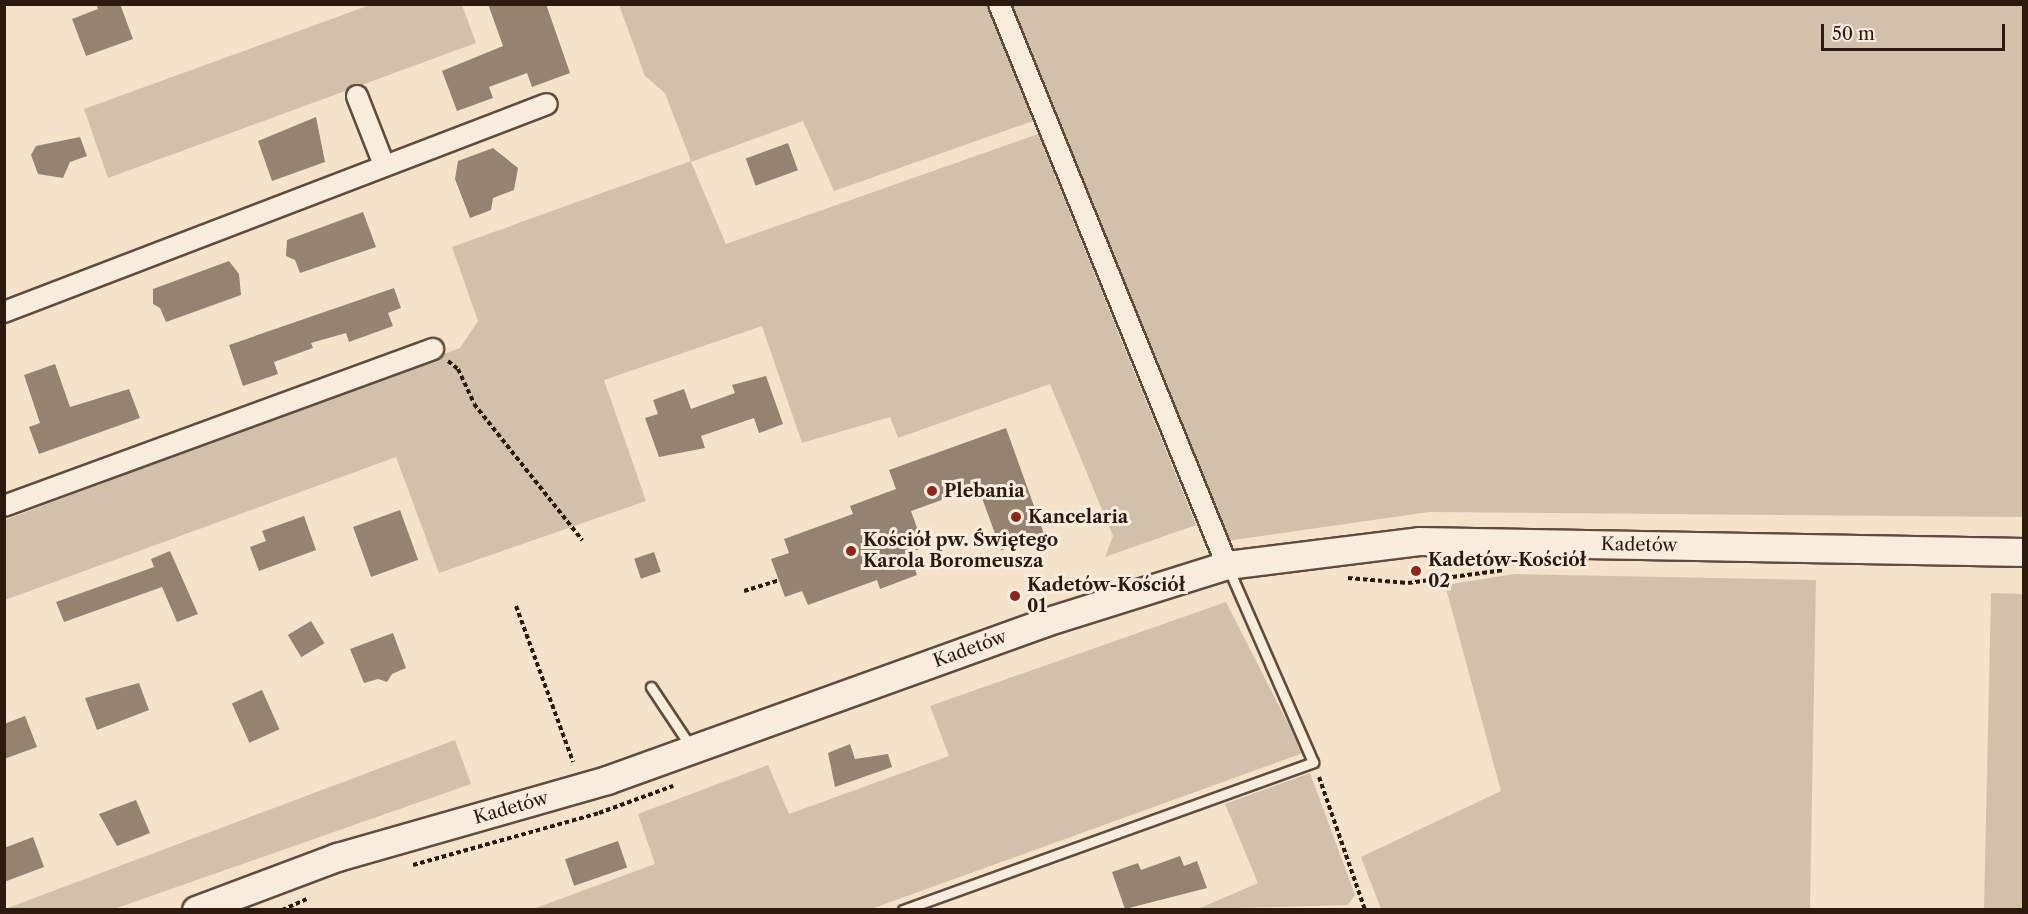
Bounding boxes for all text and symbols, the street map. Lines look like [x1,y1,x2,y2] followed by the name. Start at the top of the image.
[1824,12,2008,50] scale bar
[1832,23,1875,45] text: 50 m
[944,480,1025,502] place label: Plebania
[925,484,939,498] marker: Plebania
[1028,506,1128,528] place label: Kancelaria
[1009,510,1023,524] marker: Kancelaria
[863,530,1058,572] place label: Kościół pw. Świętego Karola Boromeusza
[1601,534,1677,556] street label: Kadetów
[844,544,858,558] marker: Kościół pw. Świętego Karola Boromeusza
[1428,550,1586,592] place label: Kadetów-Kościół 02
[1409,564,1423,578] marker: Kadetów-Kościół 02
[1027,575,1185,618] place label: Kadetów-Kościół 01
[1008,589,1022,603] marker: Kadetów-Kościół 01
[930,626,1010,672] street label: Kadetów
[471,787,551,829] street label: Kadetów

